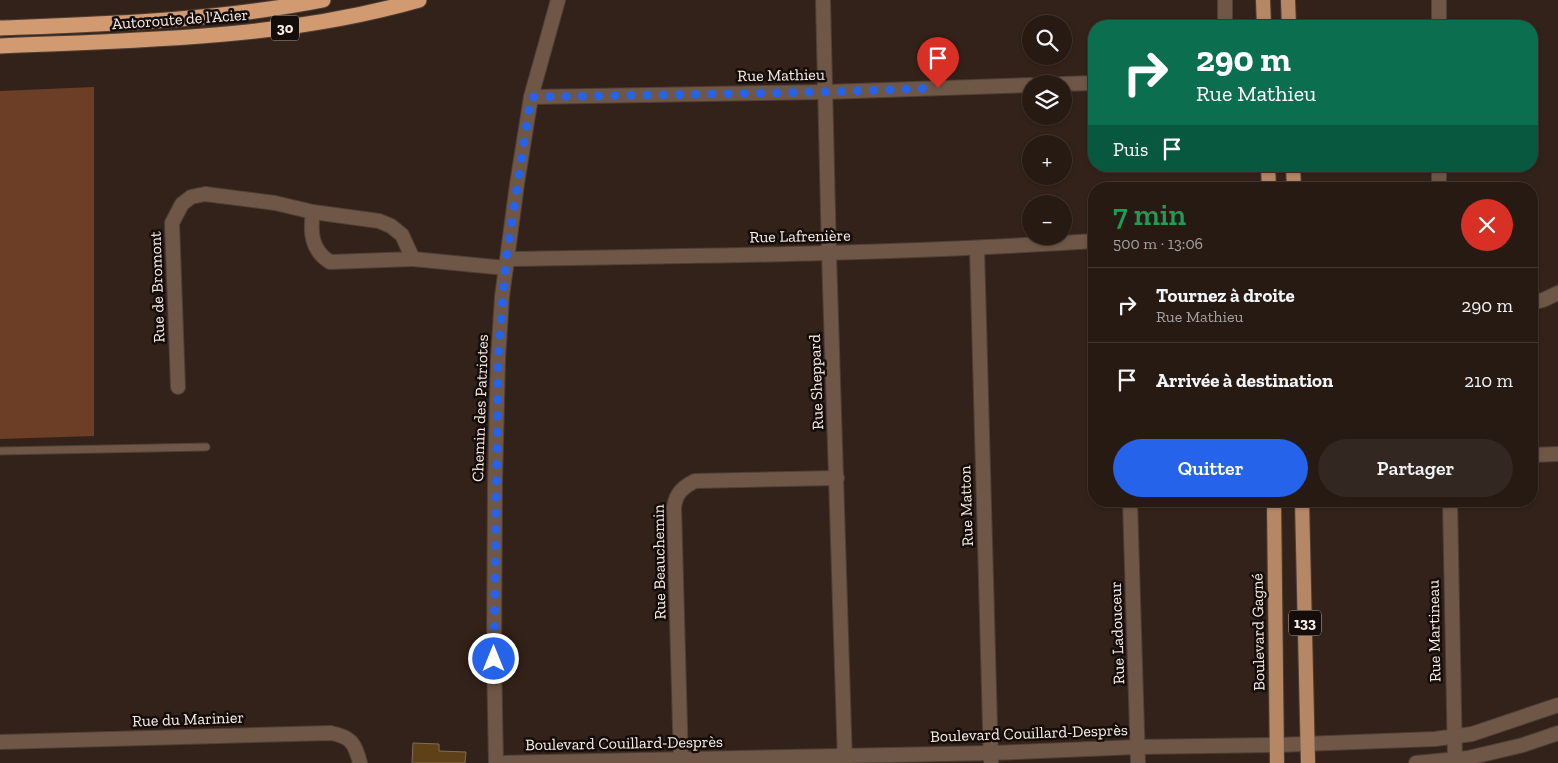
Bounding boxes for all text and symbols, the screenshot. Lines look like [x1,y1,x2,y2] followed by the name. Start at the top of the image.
[111,5,249,33] street label: Autoroute de l'Acier
[271,15,299,40] road number: 30
[1022,15,1072,245] map controls
[1022,15,1072,65] button: search
[917,37,959,88] pin
[1196,38,1291,80] text: 290 m
[1113,40,1178,105] icon: right
[924,44,952,72] icon: arrive
[737,65,825,85] street label: Rue Mathieu
[1022,75,1072,125] button: layers
[1196,80,1316,107] text: Rue Mathieu
[1022,135,1072,185] button: +
[1158,135,1186,163] icon: arrive
[1113,138,1148,161] text: Puis
[1022,195,1072,245] button: −
[1113,197,1186,233] text: 7 min
[1461,199,1513,251] button: close
[749,226,851,246] street label: Rue Lafrenière
[146,231,168,343] street label: Rue de Bromont
[1113,234,1203,253] text: 500 m · 13:06
[1156,284,1295,307] text: Tournez à droite
[1113,291,1141,319] icon: right
[1461,294,1513,317] text: 290 m
[1156,307,1244,326] text: Rue Mathieu
[468,334,492,482] street label: Chemin des Patriotes
[805,334,827,430] street label: Rue Sheppard
[1113,366,1141,394] icon: arrive
[1156,369,1333,392] text: Arrivée à destination
[1464,369,1513,392] text: 210 m
[1113,439,1308,497] button: Quitter
[1318,439,1513,497] button: Partager
[955,464,977,547] street label: Rue Matton
[648,503,670,620] street label: Rue Beauchemin
[1247,573,1269,691] street label: Boulevard Gagné
[1424,580,1444,682] street label: Rue Martineau
[1106,581,1128,685] street label: Rue Ladouceur
[1289,610,1321,636] road number: 133
[467,632,519,684] position arrow
[132,708,245,730] street label: Rue du Marinier
[930,720,1128,746] street label: Boulevard Couillard-Desprès
[525,732,723,754] street label: Boulevard Couillard-Desprès

